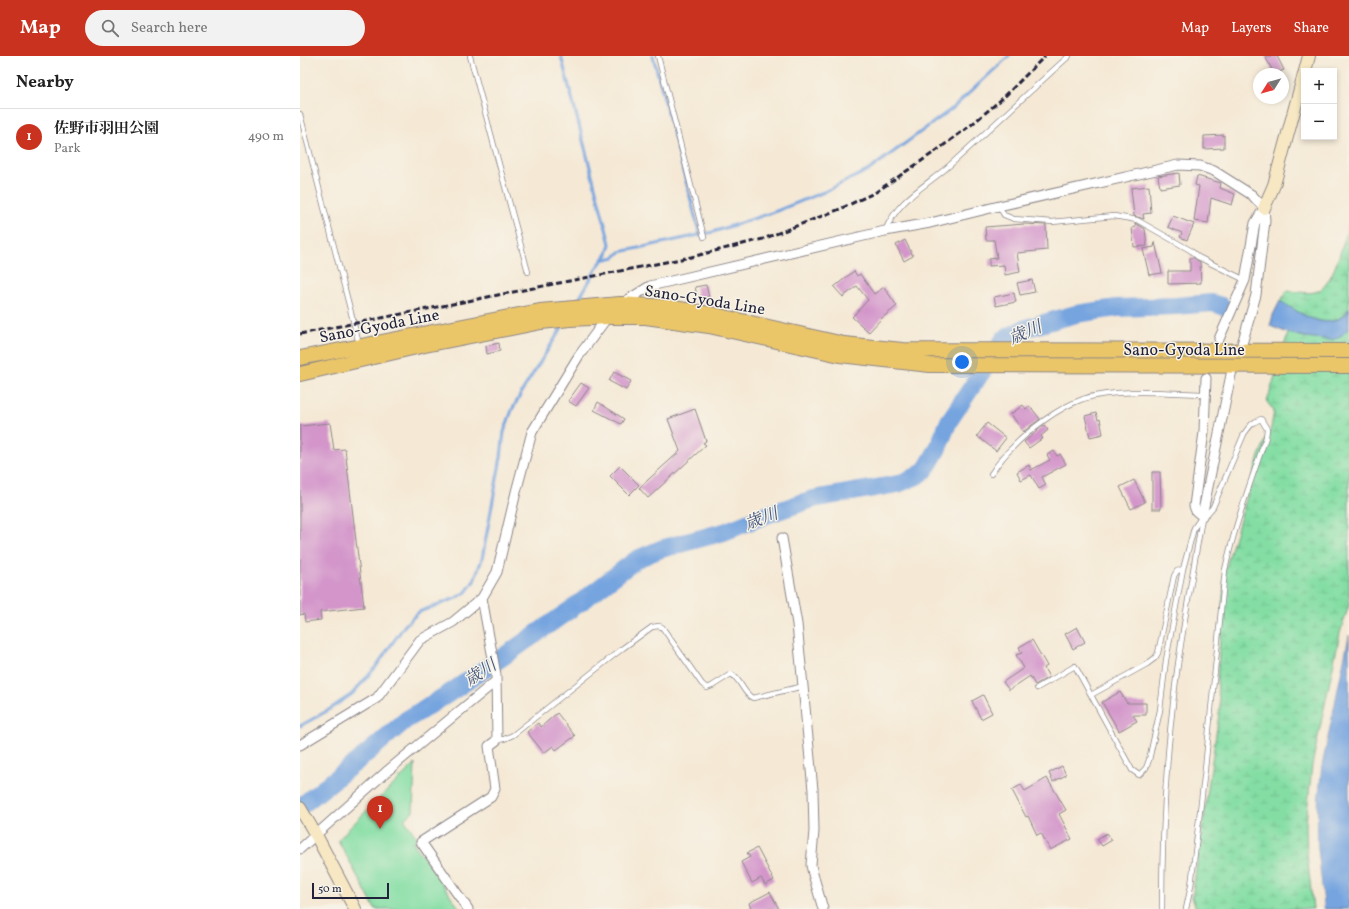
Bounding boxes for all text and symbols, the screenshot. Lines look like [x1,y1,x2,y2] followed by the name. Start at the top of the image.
[85,10,365,46] search box
[20,15,61,41] text: Map
[99,17,121,39] icon: search
[131,18,208,39] text: Search here
[1181,19,1209,38] text: Map
[1231,19,1271,38] text: Layers
[1293,19,1329,38] text: Share
[1253,68,1289,104] north arrow
[1301,68,1337,140] map controls
[1301,68,1337,104] button: +
[16,71,74,94] text: Nearby
[1301,104,1337,140] button: −
[54,119,159,140] text: 佐野市羽田公園
[26,128,32,146] text: 1
[248,128,284,146] text: 490 m
[54,140,81,158] text: Park
[643,281,767,321] street label: Sano-Gyoda Line
[318,305,441,349] street label: Sano-Gyoda Line
[1005,315,1048,351] water label: 歳川
[1123,340,1245,362] street label: Sano-Gyoda Line
[952,352,972,372] your location
[742,502,783,536] water label: 歳川
[460,653,503,692] water label: 歳川
[367,796,393,829] pin: 1
[312,881,389,900] scale bar
[318,882,342,897] text: 50 m

